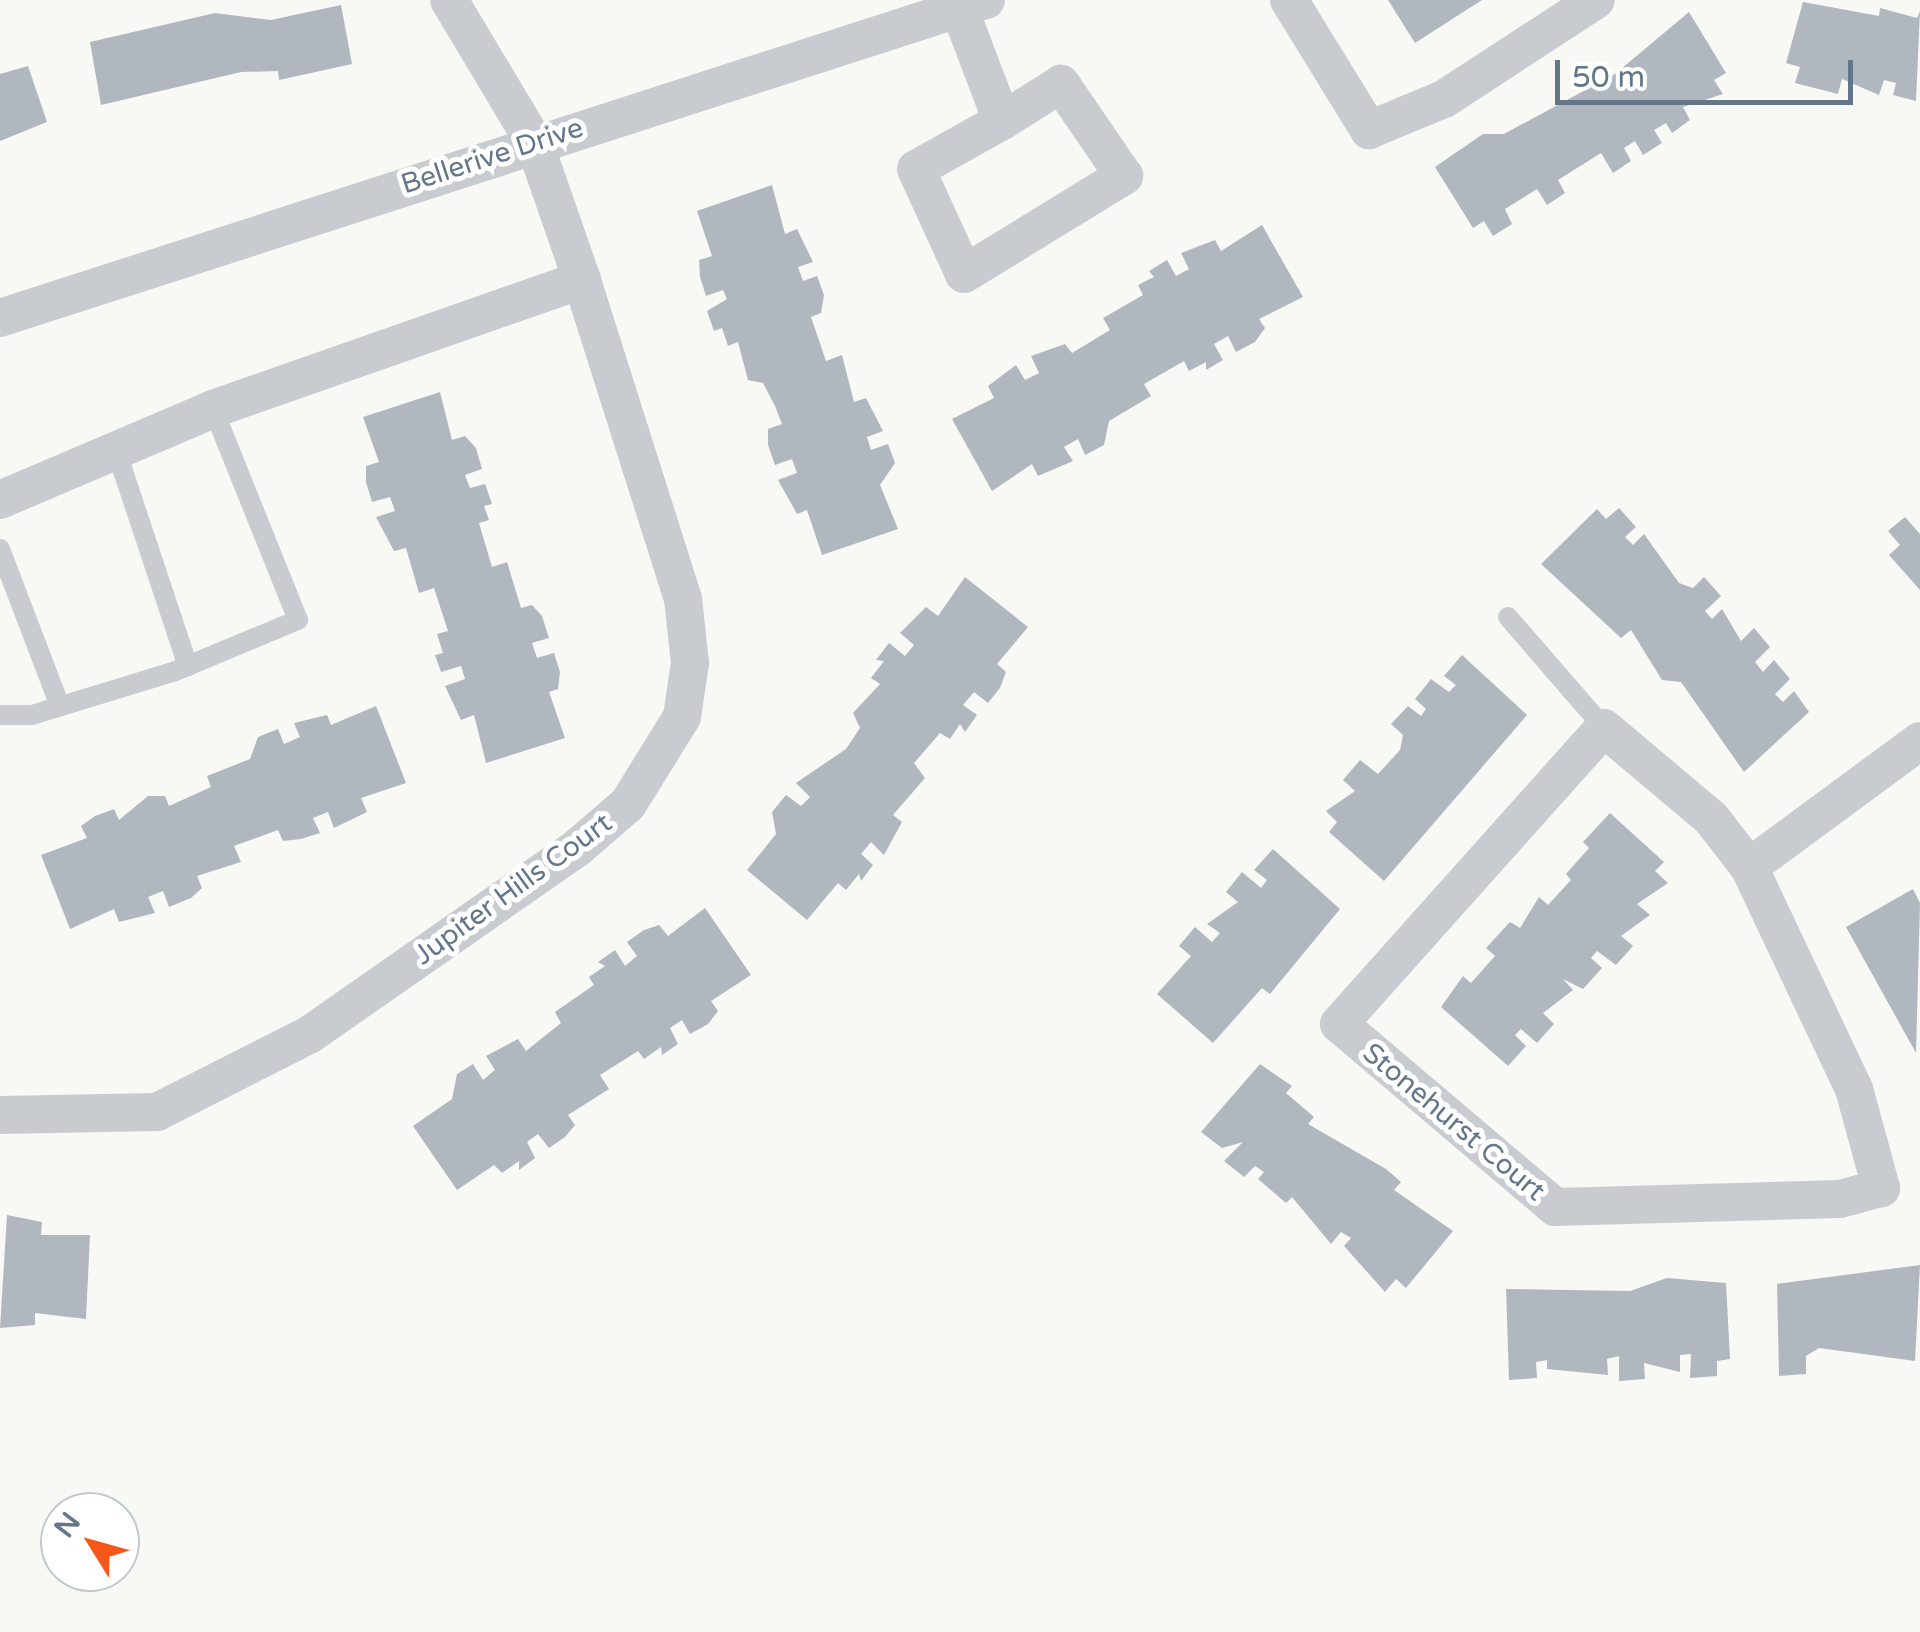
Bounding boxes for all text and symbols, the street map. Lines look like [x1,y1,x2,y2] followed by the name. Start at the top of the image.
[1560,40,1858,102] scale bar
[1572,59,1645,96] text: 50 m
[397,111,587,201] street label: Bellerive Drive
[408,806,618,972] street label: Jupiter Hills Court
[1356,1036,1552,1208] street label: Stonehurst Court
[40,1492,140,1592] north arrow
[47,1506,88,1544] text: N

